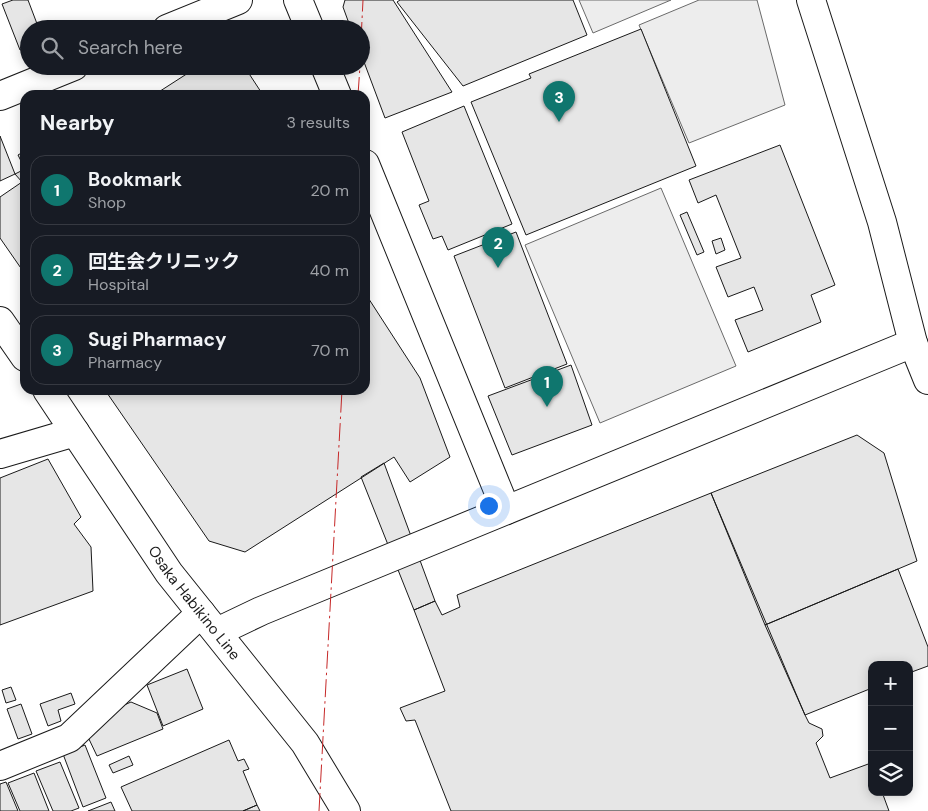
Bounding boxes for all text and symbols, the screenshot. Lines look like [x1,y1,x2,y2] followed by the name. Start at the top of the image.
[20,20,370,75] search box
[38,34,66,62] icon: search
[78,35,183,60] text: Search here
[543,81,575,122] pin: 3
[40,109,114,137] text: Nearby
[287,112,350,133] text: 3 results
[88,167,182,192] text: Bookmark
[54,180,60,201] text: 1
[310,180,349,201] text: 20 m
[88,192,126,213] text: Shop
[482,227,514,268] pin: 2
[88,249,240,274] text: 回生会クリニック
[52,260,62,281] text: 2
[310,260,349,281] text: 40 m
[88,274,149,295] text: Hospital
[88,327,227,352] text: Sugi Pharmacy
[52,340,62,361] text: 3
[311,340,349,361] text: 70 m
[88,352,162,373] text: Pharmacy
[531,366,563,407] pin: 1
[476,493,502,519] your location
[144,542,245,664] street label: Osaka Habikino Line
[868,661,913,796] map controls
[868,661,913,706] button: +
[868,706,913,751] button: −
[868,751,913,796] button: layers

